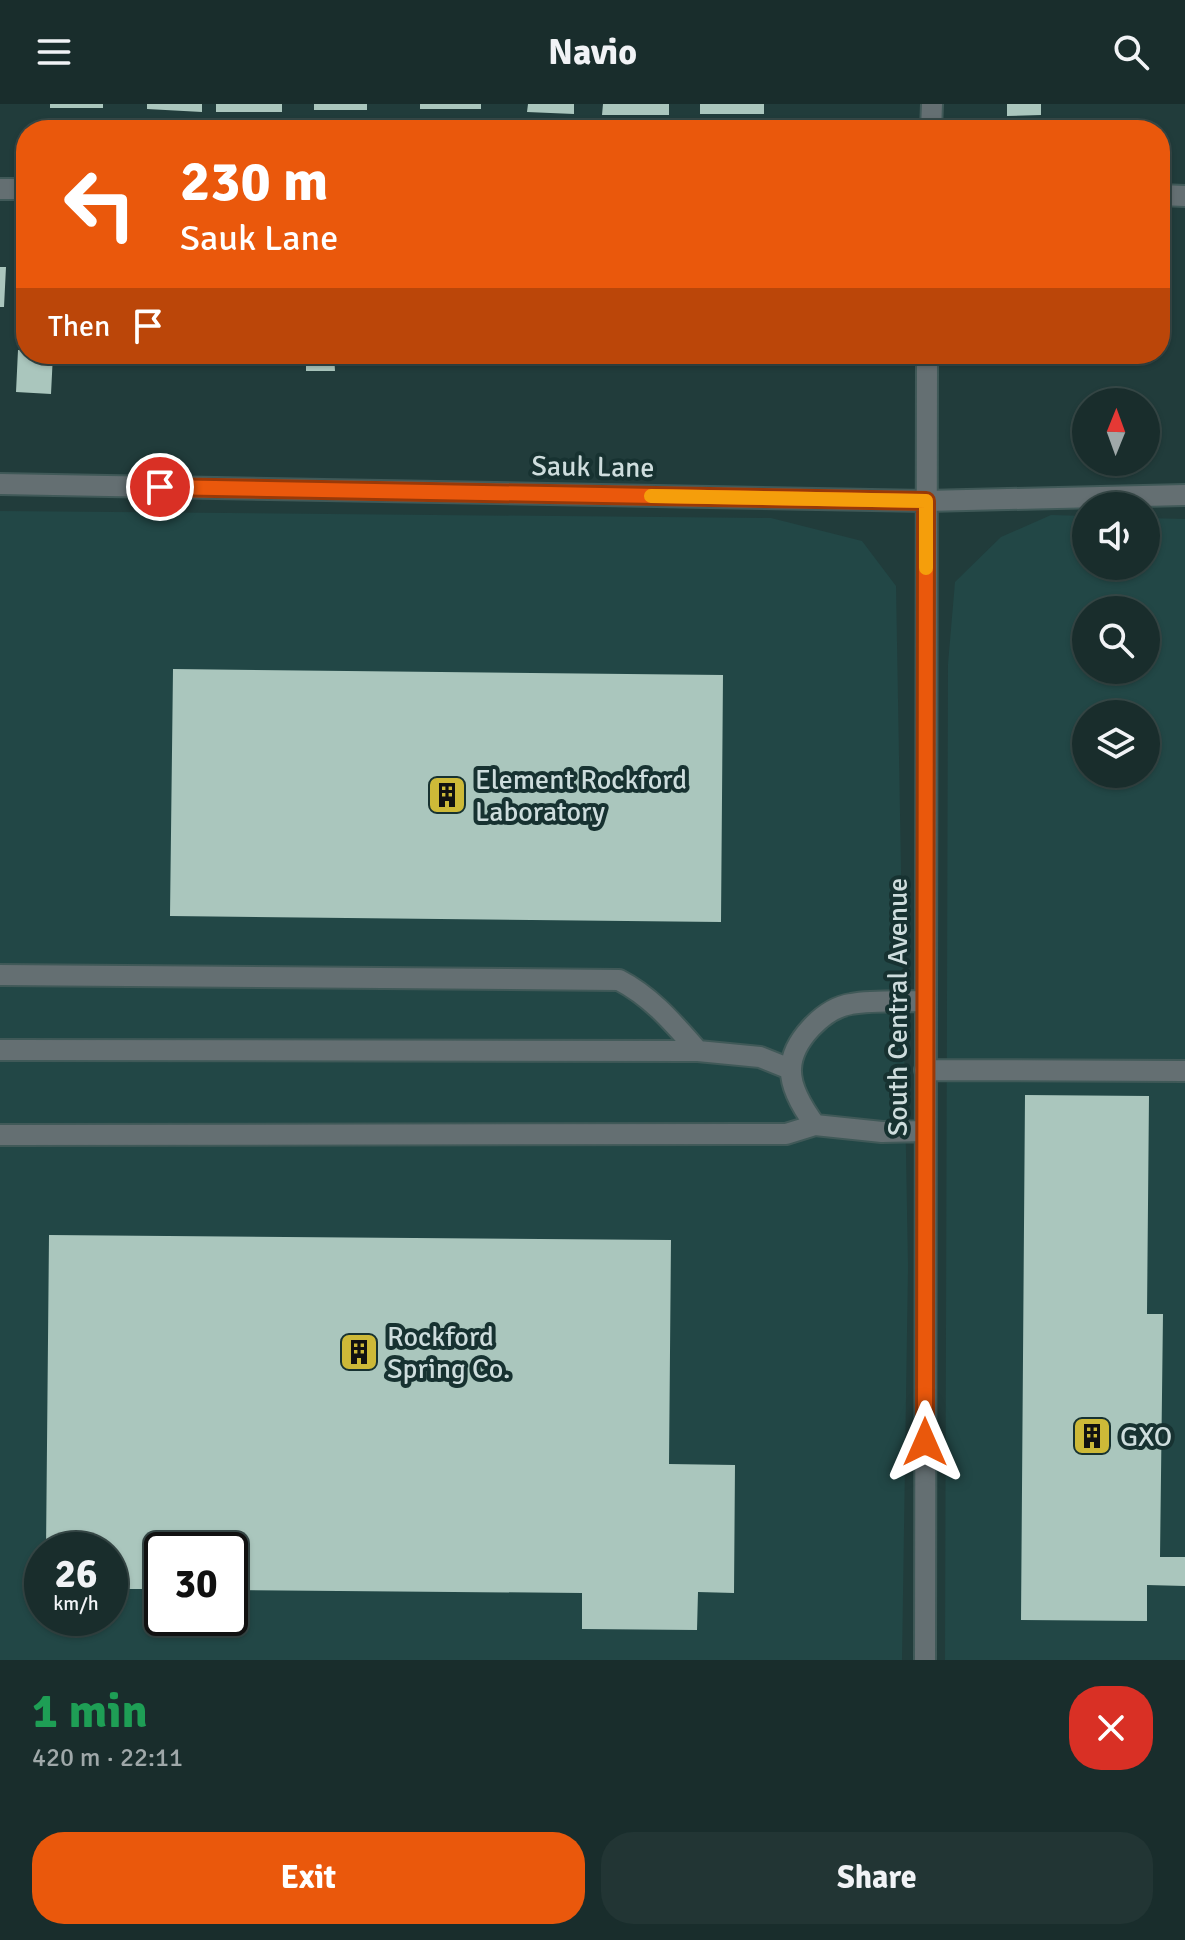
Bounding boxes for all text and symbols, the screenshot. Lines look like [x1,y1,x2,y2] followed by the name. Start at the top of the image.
[32,30,76,74] icon: menu
[548,30,637,75] text: Navio
[1109,30,1153,74] icon: search
[180,147,328,216] text: 230 m
[48,152,152,256] icon: left
[180,216,338,261] text: Sauk Lane
[126,304,170,348] icon: arrive
[48,308,110,345] text: Then
[1072,388,1160,476] north arrow
[1072,388,1160,788] map controls
[531,449,655,485] street label: Sauk Lane
[126,453,194,521] pin
[138,465,182,509] icon: arrive
[1072,492,1160,580] button: sound
[1072,596,1160,684] button: search
[1072,700,1160,788] button: layers
[475,763,687,829] place label: Element Rockford Laboratory
[426,774,468,816] building icon: Element Rockford Laboratory
[881,878,915,1136] street label: South Central Avenue
[387,1320,510,1386] place label: Rockford Spring Co.
[338,1331,380,1373] building icon: Rockford Spring Co.
[883,1400,967,1484] position arrow
[1071,1415,1113,1457] building icon: GXO
[1120,1420,1172,1454] place label: GXO
[144,1532,248,1636] speed limit sign: 30
[54,1549,98,1599] text: 26
[53,1591,99,1616] text: km/h
[32,1682,148,1741] text: 1 min
[1069,1686,1153,1770] button: close
[32,1742,183,1774] text: 420 m · 22:11
[32,1832,585,1924] button: Exit
[601,1832,1153,1924] button: Share

